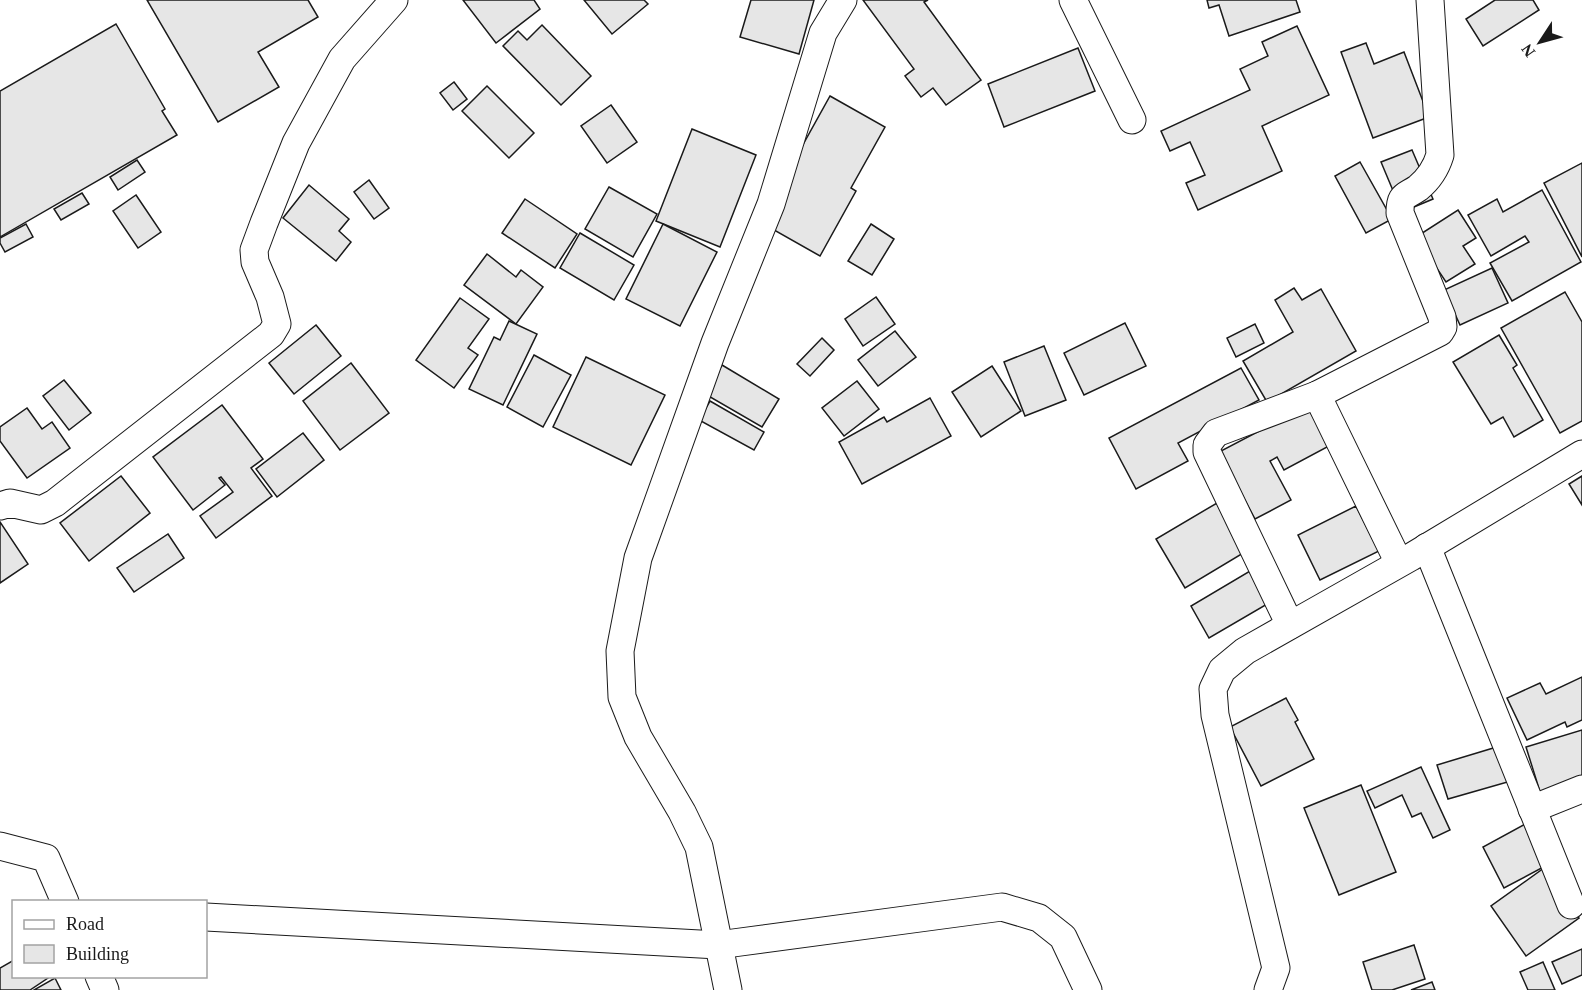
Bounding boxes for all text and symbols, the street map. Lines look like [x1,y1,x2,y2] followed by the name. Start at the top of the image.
[1510,12,1570,72] north arrow
[1518,40,1539,60] text: N
[12,900,207,978] legend
[66,914,104,934] text: Road
[66,944,129,964] text: Building

